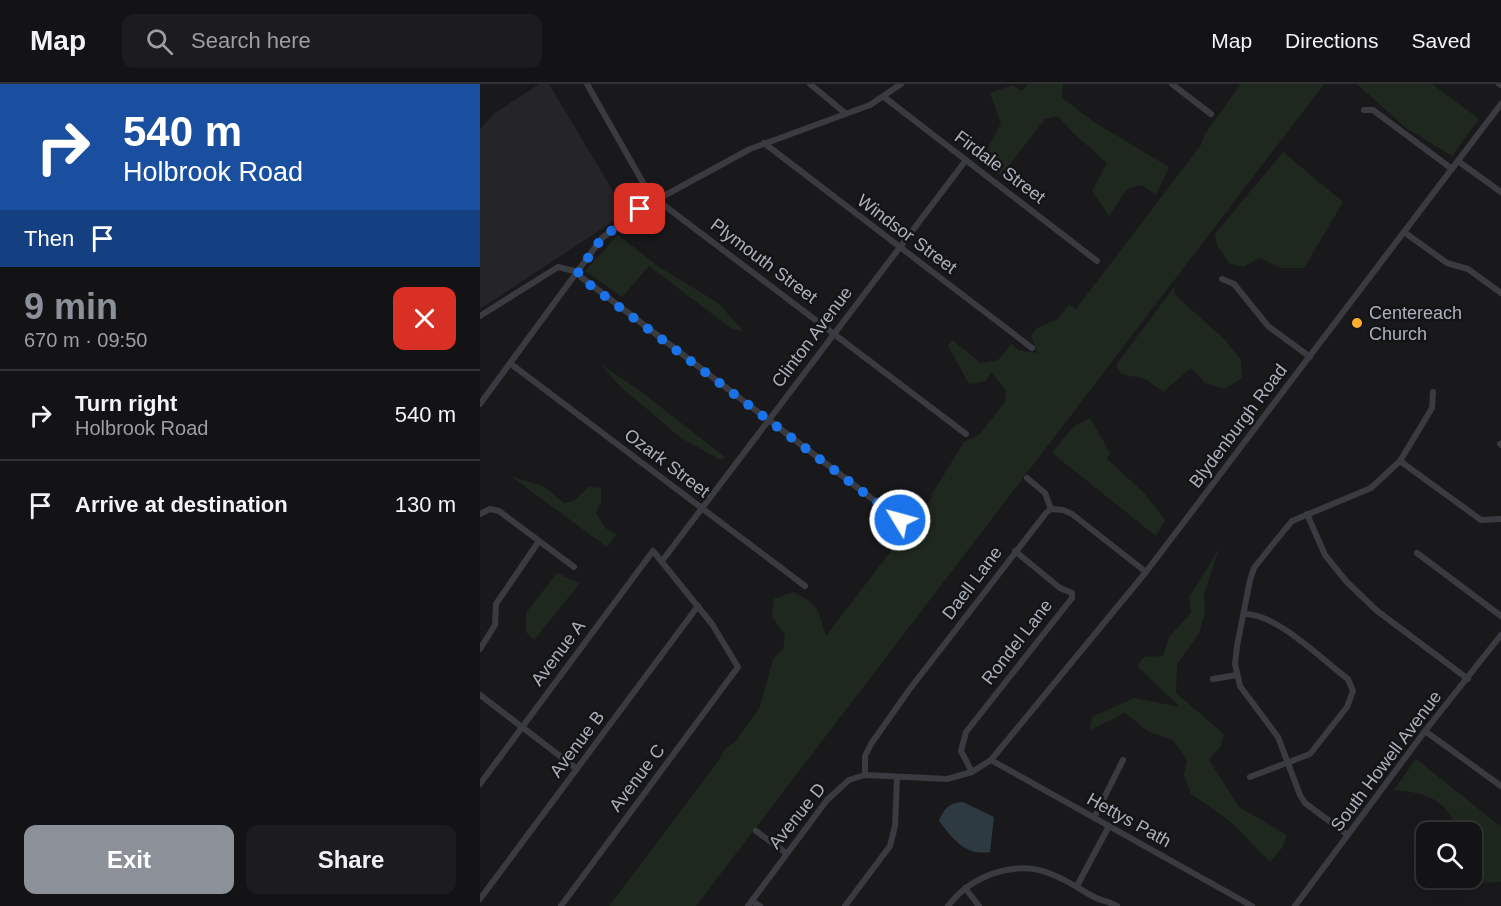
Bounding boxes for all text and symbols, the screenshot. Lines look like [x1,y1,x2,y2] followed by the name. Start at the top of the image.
[122,14,542,68] search box
[30,25,86,56] text: Map
[143,25,176,58] icon: search
[191,28,311,53] text: Search here
[1211,29,1252,52] text: Map
[1285,29,1378,52] text: Directions
[1411,29,1471,52] text: Saved
[24,108,102,186] icon: right
[123,108,242,155] text: 540 m
[951,127,1049,207] street label: Firdale Street
[123,157,303,187] text: Holbrook Road
[614,183,665,234] pin
[853,190,961,278] street label: Windsor Street
[623,192,656,225] icon: arrive
[707,214,821,308] street label: Plymouth Street
[86,222,119,255] icon: arrive
[24,226,74,251] text: Then
[768,283,856,391] street label: Clinton Avenue
[24,286,118,327] text: 9 min
[393,287,456,350] button: close
[1369,303,1462,344] place label: Centereach Church
[1350,316,1364,330] marker: Centereach Church
[24,329,147,351] text: 670 m · 09:50
[1185,360,1291,492] street label: Blydenburgh Road
[75,391,177,416] text: Turn right
[24,399,57,432] icon: right
[395,402,456,427] text: 540 m
[75,417,208,439] text: Holbrook Road
[621,425,713,501] street label: Ozark Street
[868,488,932,552] position arrow
[24,489,57,522] icon: arrive
[75,492,288,517] text: Arrive at destination
[395,492,456,517] text: 130 m
[938,543,1006,623] street label: Daell Lane
[978,596,1056,688] street label: Rondel Lane
[527,616,589,690] street label: Avenue A
[1327,687,1445,835] street label: South Howell Avenue
[546,707,608,781] street label: Avenue B
[605,741,669,815] street label: Avenue C
[764,779,830,853] street label: Avenue D
[1083,789,1175,851] street label: Hettys Path
[1416,822,1482,888] map controls
[1416,822,1482,888] button: search
[24,825,234,894] button: Exit
[246,825,456,894] button: Share

